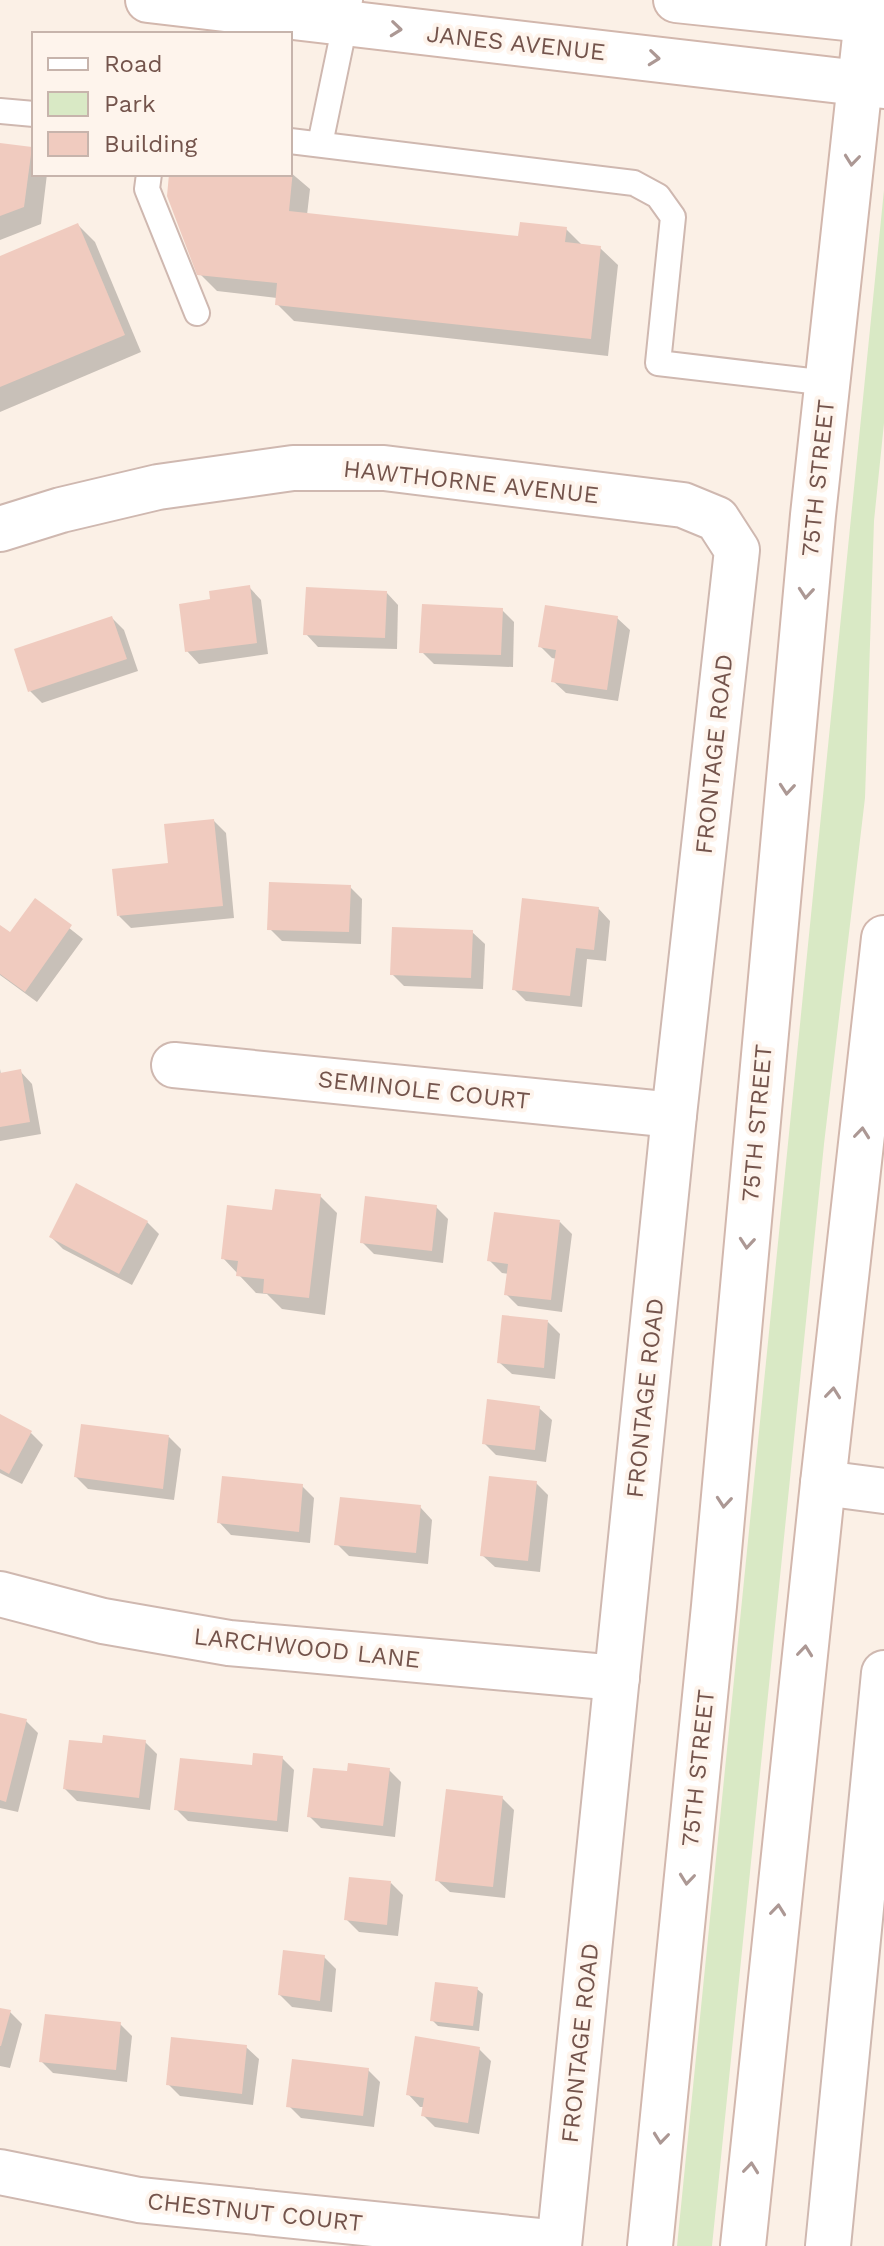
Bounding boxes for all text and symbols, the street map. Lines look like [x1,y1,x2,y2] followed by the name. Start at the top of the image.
[425,20,607,66] street label: JANES AVENUE
[390,21,403,38] one-way arrow
[32,32,292,176] legend
[104,50,163,78] text: Road
[648,50,661,67] one-way arrow
[104,90,156,118] text: Park
[104,130,197,158] text: Building
[843,154,860,167] one-way arrow
[796,398,840,558] street label: 75TH STREET
[342,455,600,509] street label: HAWTHORNE AVENUE
[797,587,814,600] one-way arrow
[690,653,738,855] street label: FRONTAGE ROAD
[779,783,796,796] one-way arrow
[736,1043,778,1203] street label: 75TH STREET
[317,1065,531,1115] street label: SEMINOLE COURT
[853,1126,870,1140] one-way arrow
[738,1237,755,1250] one-way arrow
[621,1297,669,1499] street label: FRONTAGE ROAD
[825,1386,842,1399] one-way arrow
[715,1496,732,1509] one-way arrow
[192,1622,422,1674] street label: LARCHWOOD LANE
[797,1644,814,1657] one-way arrow
[676,1688,720,1848] street label: 75TH STREET
[679,1873,696,1886] one-way arrow
[770,1903,787,1916] one-way arrow
[556,1942,604,2144] street label: FRONTAGE ROAD
[653,2131,670,2144] one-way arrow
[743,2162,760,2175] one-way arrow
[146,2187,364,2237] street label: CHESTNUT COURT

